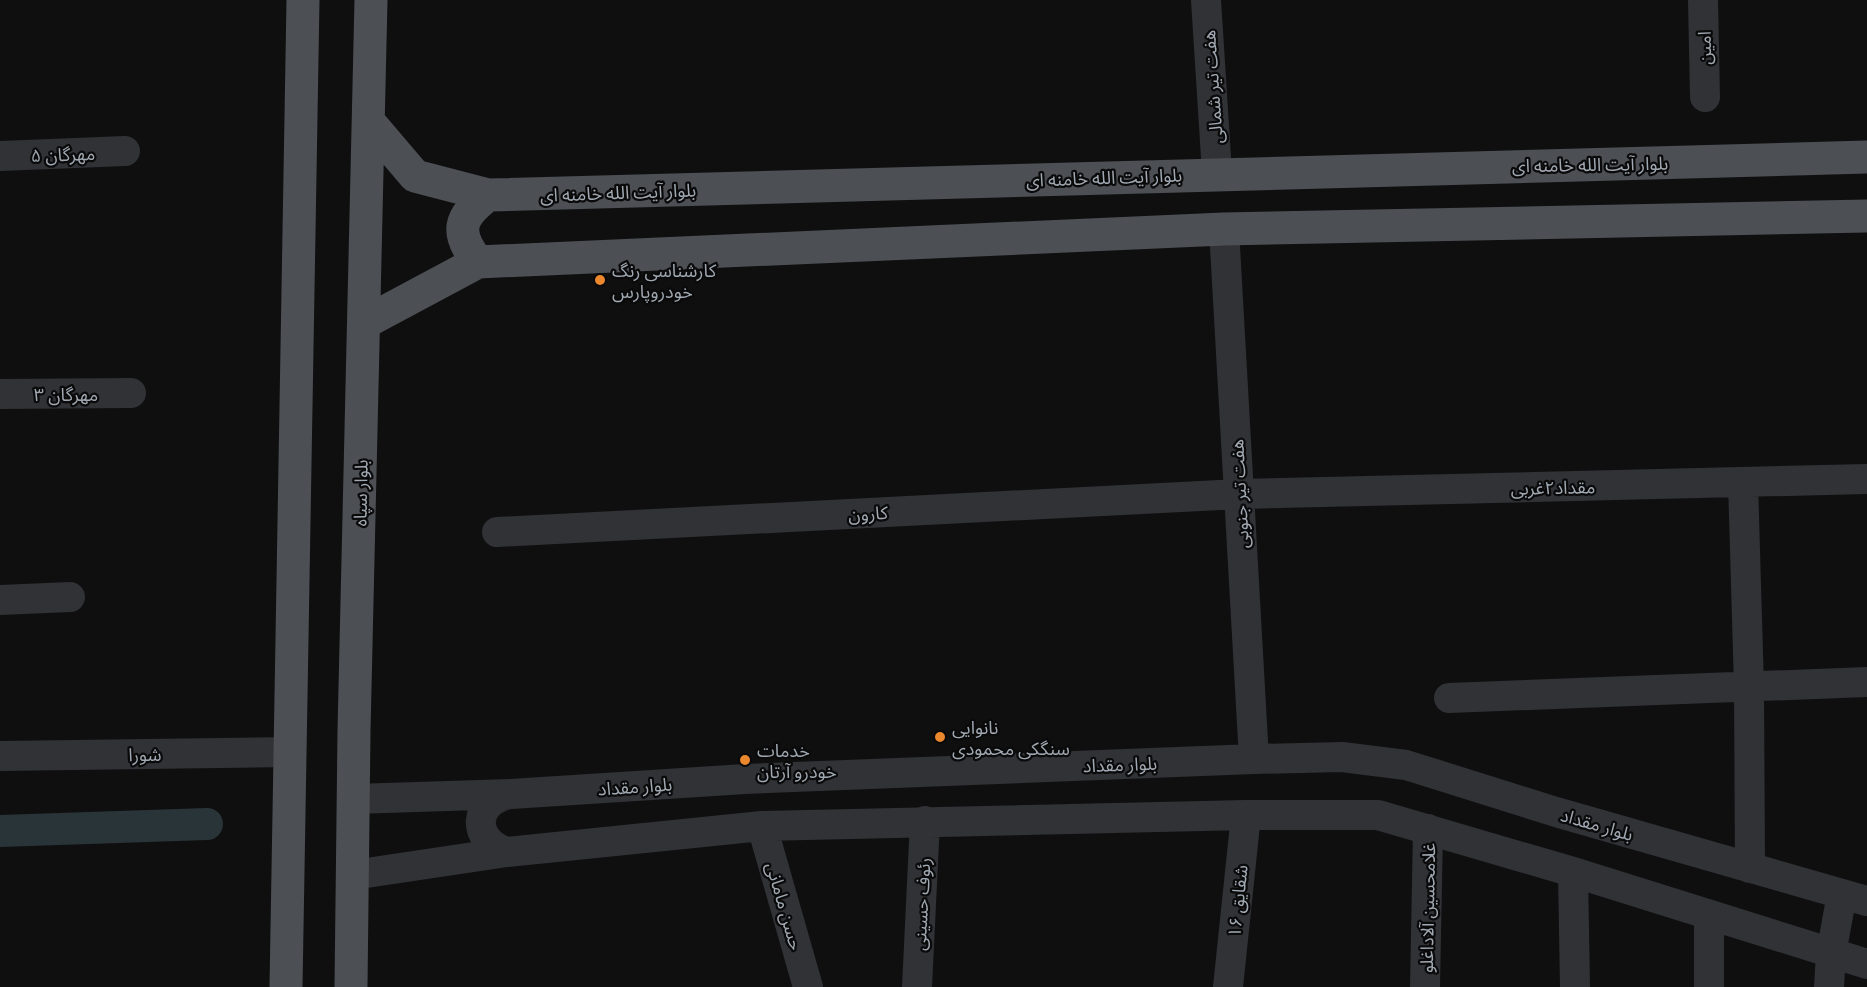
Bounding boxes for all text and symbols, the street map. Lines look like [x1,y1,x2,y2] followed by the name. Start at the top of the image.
[1197,29,1228,145] street label: هفت تیر شمالی
[1693,31,1716,65] street label: امین
[30,142,96,167] street label: مهرگان ۵
[1512,152,1668,177] street label: بلوار آیت الله خامنه ای
[1026,163,1183,192] street label: بلوار آیت الله خامنه ای
[540,178,697,207] street label: بلوار آیت الله خامنه ای
[612,259,717,303] place label: کارشناسی رنگ خودروپارس
[593,273,607,287] marker: کارشناسی رنگ خودروپارس
[34,383,98,406] street label: مهرگان ۳
[1225,439,1254,549] street label: هفت تیر جنوبی
[348,459,373,527] street label: بلوار سپاه
[1510,475,1596,500] street label: مقداد۲غربی
[848,501,889,526] street label: کارون
[952,716,1070,760] place label: نانوایی سنگکی محمودی
[933,730,947,744] marker: نانوایی سنگکی محمودی
[757,739,837,783] place label: خدمات خودرو آرتان
[128,743,162,766] street label: شورا
[1082,752,1158,777] street label: بلوار مقداد
[738,753,752,767] marker: خدمات خودرو آرتان
[597,772,673,801] street label: بلوار مقداد
[1558,803,1636,846] street label: بلوار مقداد
[1415,843,1440,973] street label: غلامحسین آلاداغلو
[908,857,935,951] street label: رئوف حسینی
[761,859,808,953] street label: حسن مامانی
[1222,864,1253,938] street label: شقایق ۱۶

